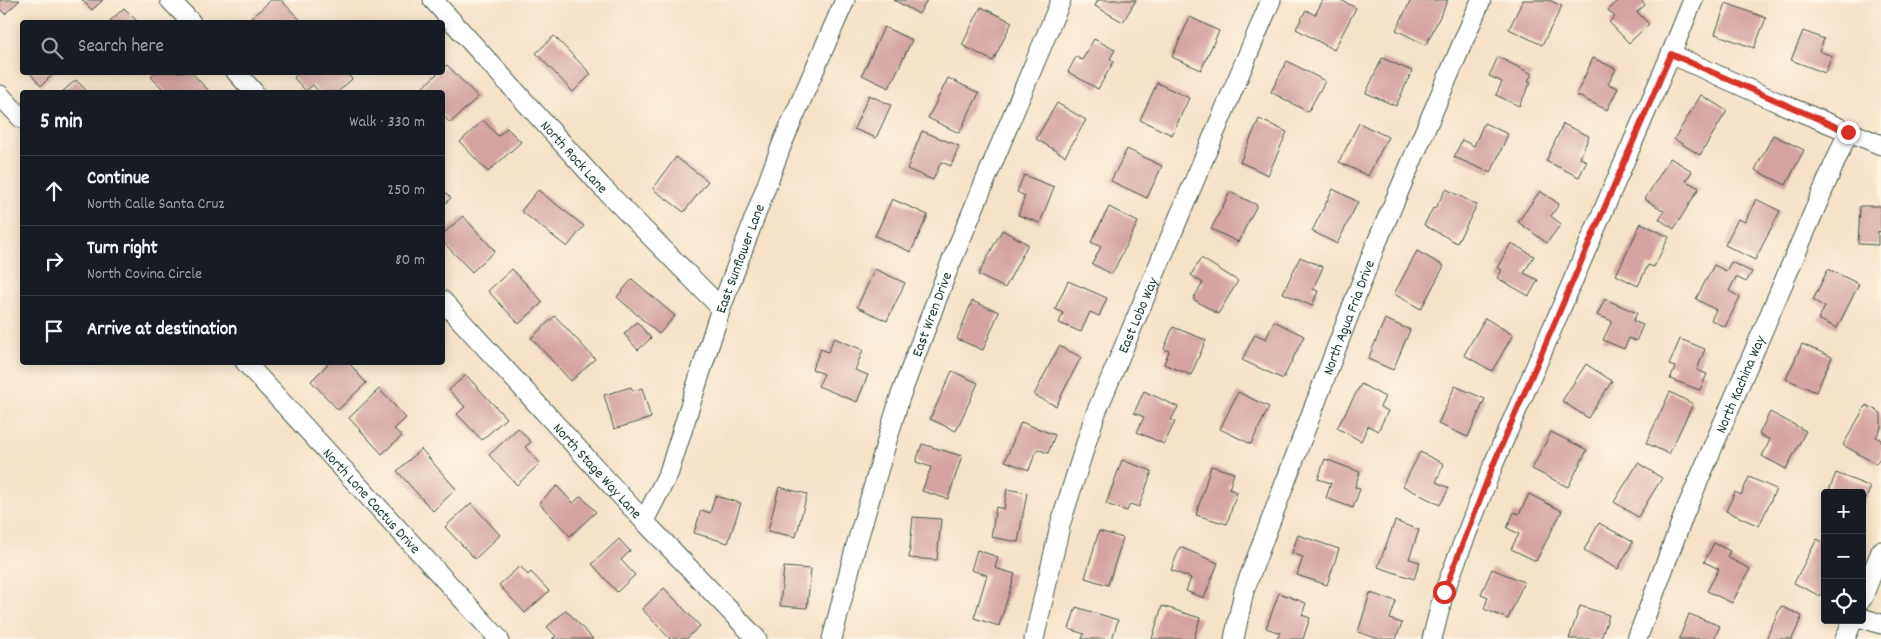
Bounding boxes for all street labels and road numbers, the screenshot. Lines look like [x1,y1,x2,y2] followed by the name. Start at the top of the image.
[534,116,612,200] street label: North Rock Lane
[711,201,772,316] street label: East Sunflower Lane
[1318,257,1382,379] street label: North Agua Fria Drive
[907,269,959,360] street label: East Wren Drive
[1113,274,1165,357] street label: East Lobo Way
[1711,332,1773,437] street label: North Kachina Way
[547,419,646,525] street label: North Stage Way Lane
[316,444,425,560] street label: North Lone Cactus Drive

